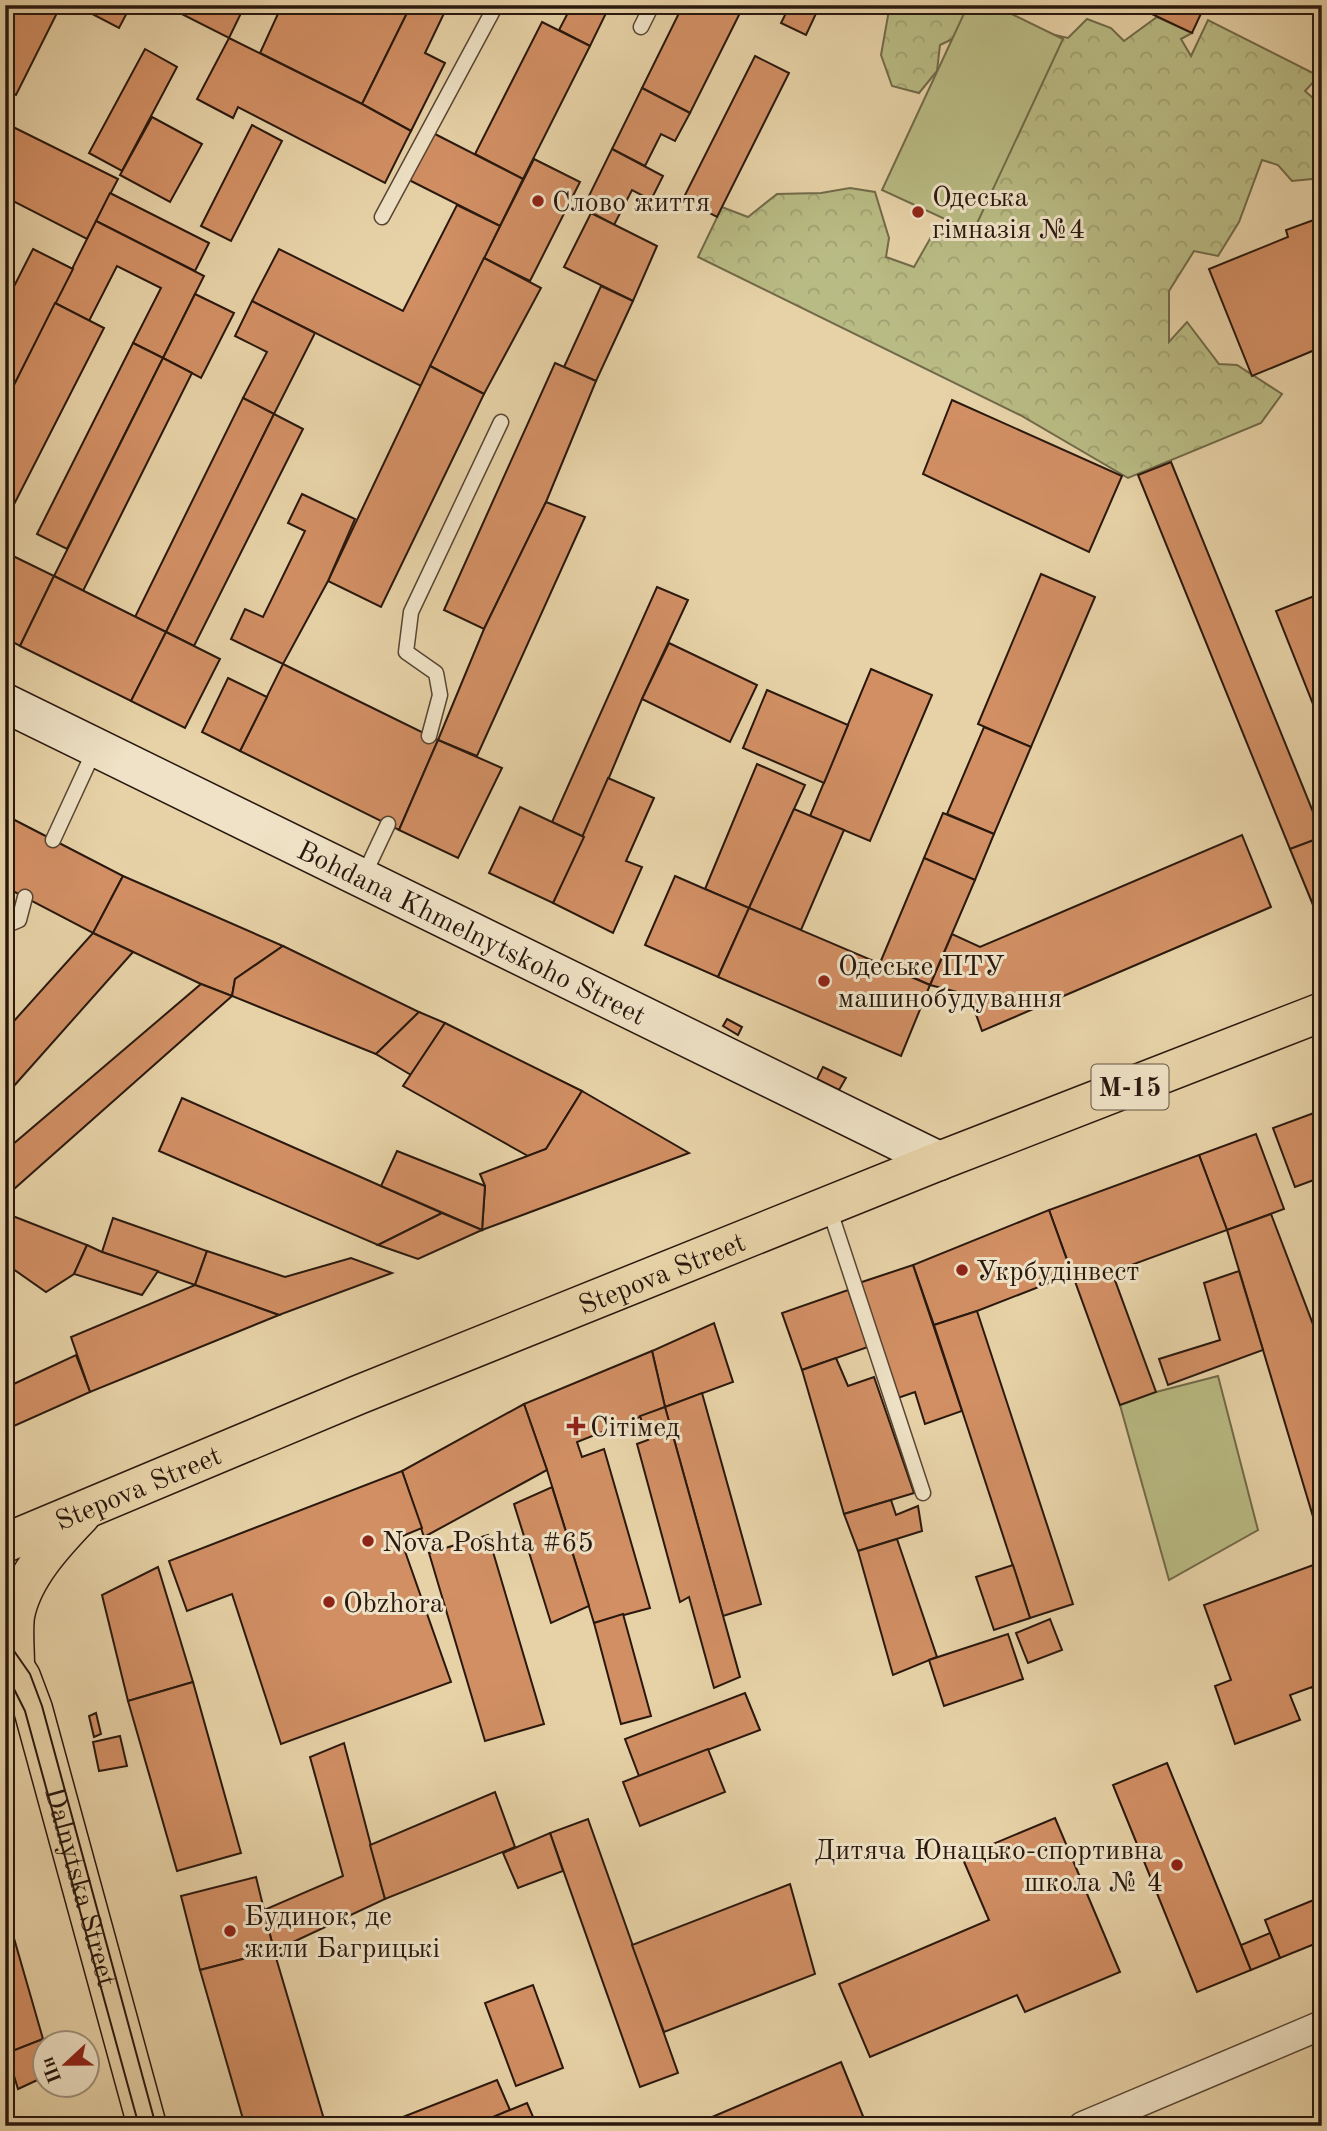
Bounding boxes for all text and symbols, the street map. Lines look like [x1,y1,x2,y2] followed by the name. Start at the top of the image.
[932,185,1085,245] place label: Одеська гімназія №4
[552,190,710,218] place label: Слово життя
[530,193,546,209] marker: Слово життя
[910,204,926,220] marker: Одеська гімназія №4
[292,837,649,1032] street label: Bohdana Khmelnytskoho Street
[838,954,1062,1014] place label: Одеське ПТУ машинобудування
[816,973,832,989] marker: Одеське ПТУ машинобудування
[1092,1064,1168,1110] road number: М-15
[575,1229,750,1322] street label: Stepova Street
[976,1259,1140,1287] place label: Укрбудінвест
[954,1262,970,1278] marker: Укрбудінвест
[590,1415,680,1443] place label: Сітімед
[568,1418,584,1434] marker: Сітімед
[52,1443,226,1537] street label: Stepova Street
[382,1530,594,1558] place label: Nova Poshta #65
[360,1533,376,1549] marker: Nova Poshta #65
[343,1591,444,1619] place label: Obzhora
[321,1594,337,1610] marker: Obzhora
[38,1785,119,1990] street label: Dalnytska Street
[814,1838,1163,1898] place label: Дитяча Юнацько-спортивна школа № 4
[1169,1857,1185,1873] marker: Дитяча Юнацько-спортивна школа № 4
[244,1904,440,1964] place label: Будинок, де жили Багрицькі
[222,1923,238,1939] marker: Будинок, де жили Багрицькі
[32,2030,102,2100] north arrow
[39,2054,66,2085] text: Пн

